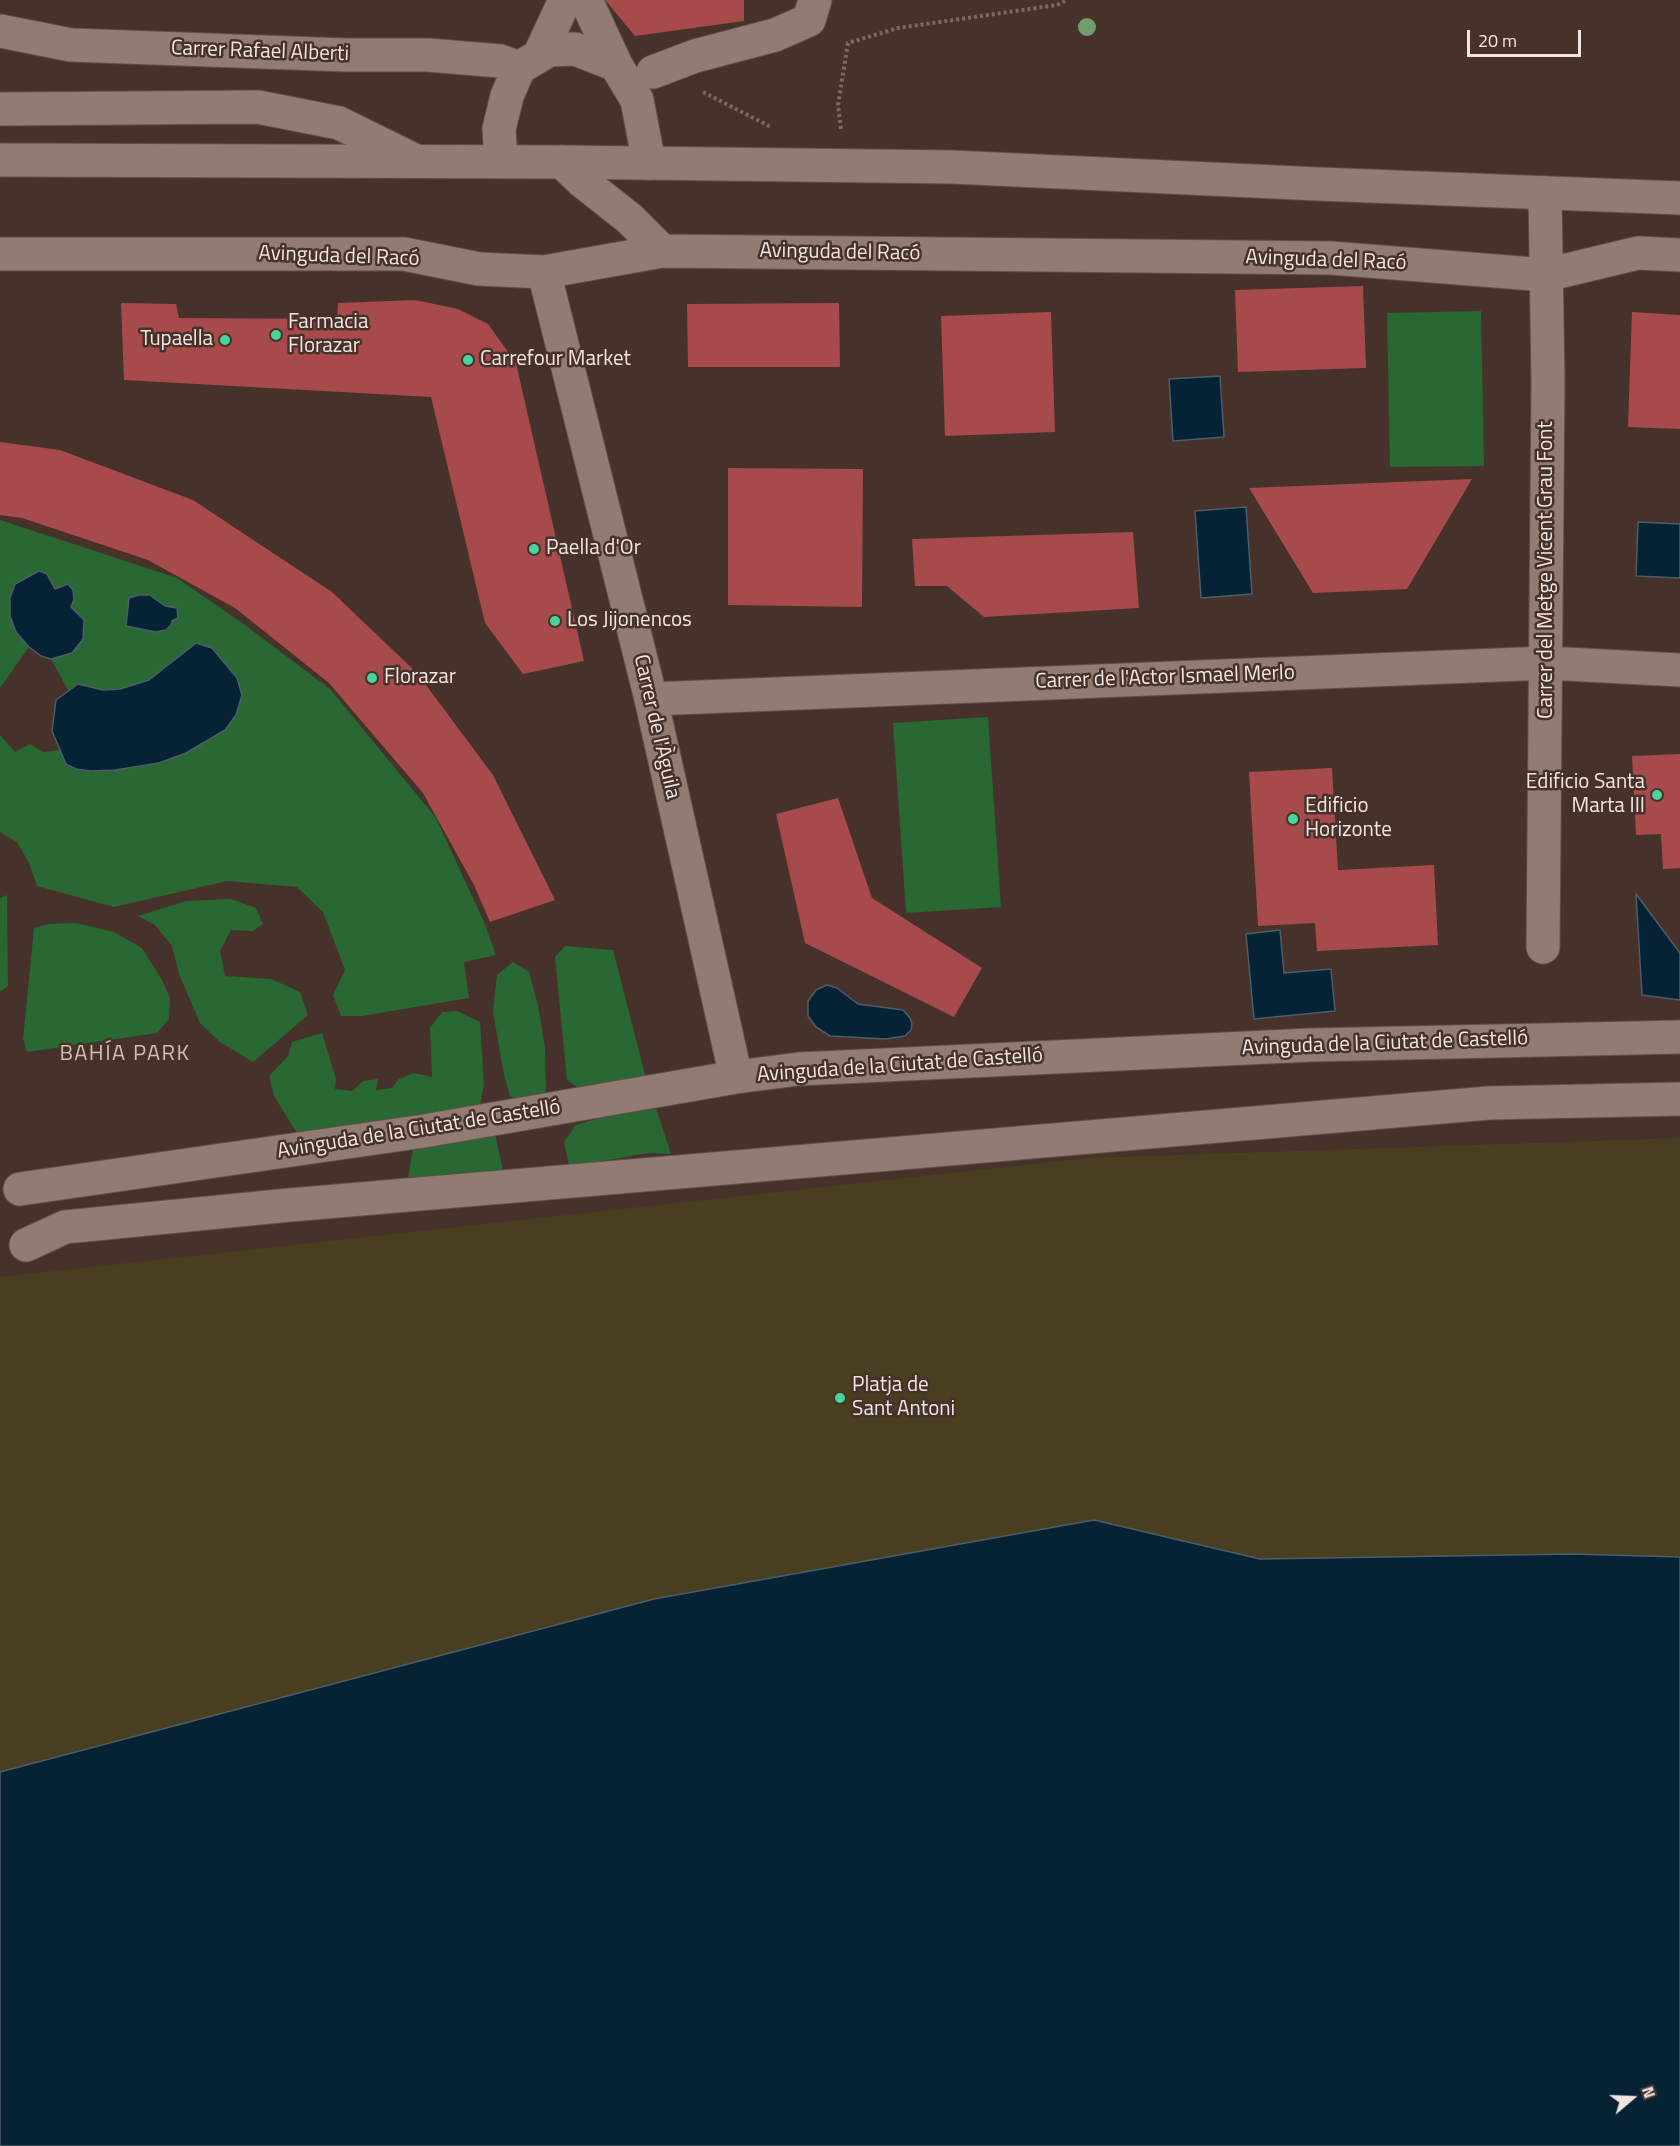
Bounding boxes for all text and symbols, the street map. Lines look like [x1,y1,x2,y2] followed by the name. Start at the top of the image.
[1470,18,1584,56] scale bar
[1478,27,1517,54] text: 20 m
[171,36,349,68] street label: Carrer Rafael Alberti
[759,239,921,267] street label: Avinguda del Racó
[258,242,420,272] street label: Avinguda del Racó
[1245,246,1407,276] street label: Avinguda del Racó
[288,310,368,360] place label: Farmacia Florazar
[140,327,213,353] place label: Tupaella
[269,328,283,342] marker: Farmacia Florazar
[218,333,232,347] marker: Tupaella
[480,347,631,373] place label: Carrefour Market
[461,353,475,367] marker: Carrefour Market
[1534,421,1560,719] street label: Carrer del Metge Vicent Grau Font
[546,536,641,562] place label: Paella d'Or
[527,542,541,556] marker: Paella d'Or
[567,608,692,634] place label: Los Jijonencos
[548,614,562,628] marker: Los Jijonencos
[627,652,685,802] street label: Carrer de l'Àguila
[1035,661,1295,695] street label: Carrer de l'Actor Ismael Merlo
[384,665,456,691] place label: Florazar
[365,671,379,685] marker: Florazar
[1526,770,1645,820] place label: Edificio Santa Marta III
[1650,788,1664,802] marker: Edificio Santa Marta III
[1305,794,1392,844] place label: Edificio Horizonte
[1286,812,1300,826] marker: Edificio Horizonte
[1241,1026,1529,1062] street label: Avinguda de la Ciutat de Castelló
[59,1042,191,1068] district label: BAHÍA PARK
[756,1043,1044,1089] street label: Avinguda de la Ciutat de Castelló
[276,1095,562,1165] street label: Avinguda de la Ciutat de Castelló
[852,1373,955,1423] place label: Platja de Sant Antoni
[833,1391,847,1405] marker: Platja de Sant Antoni
[1602,2068,1662,2128] north arrow
[1636,2083,1662,2101] text: N

